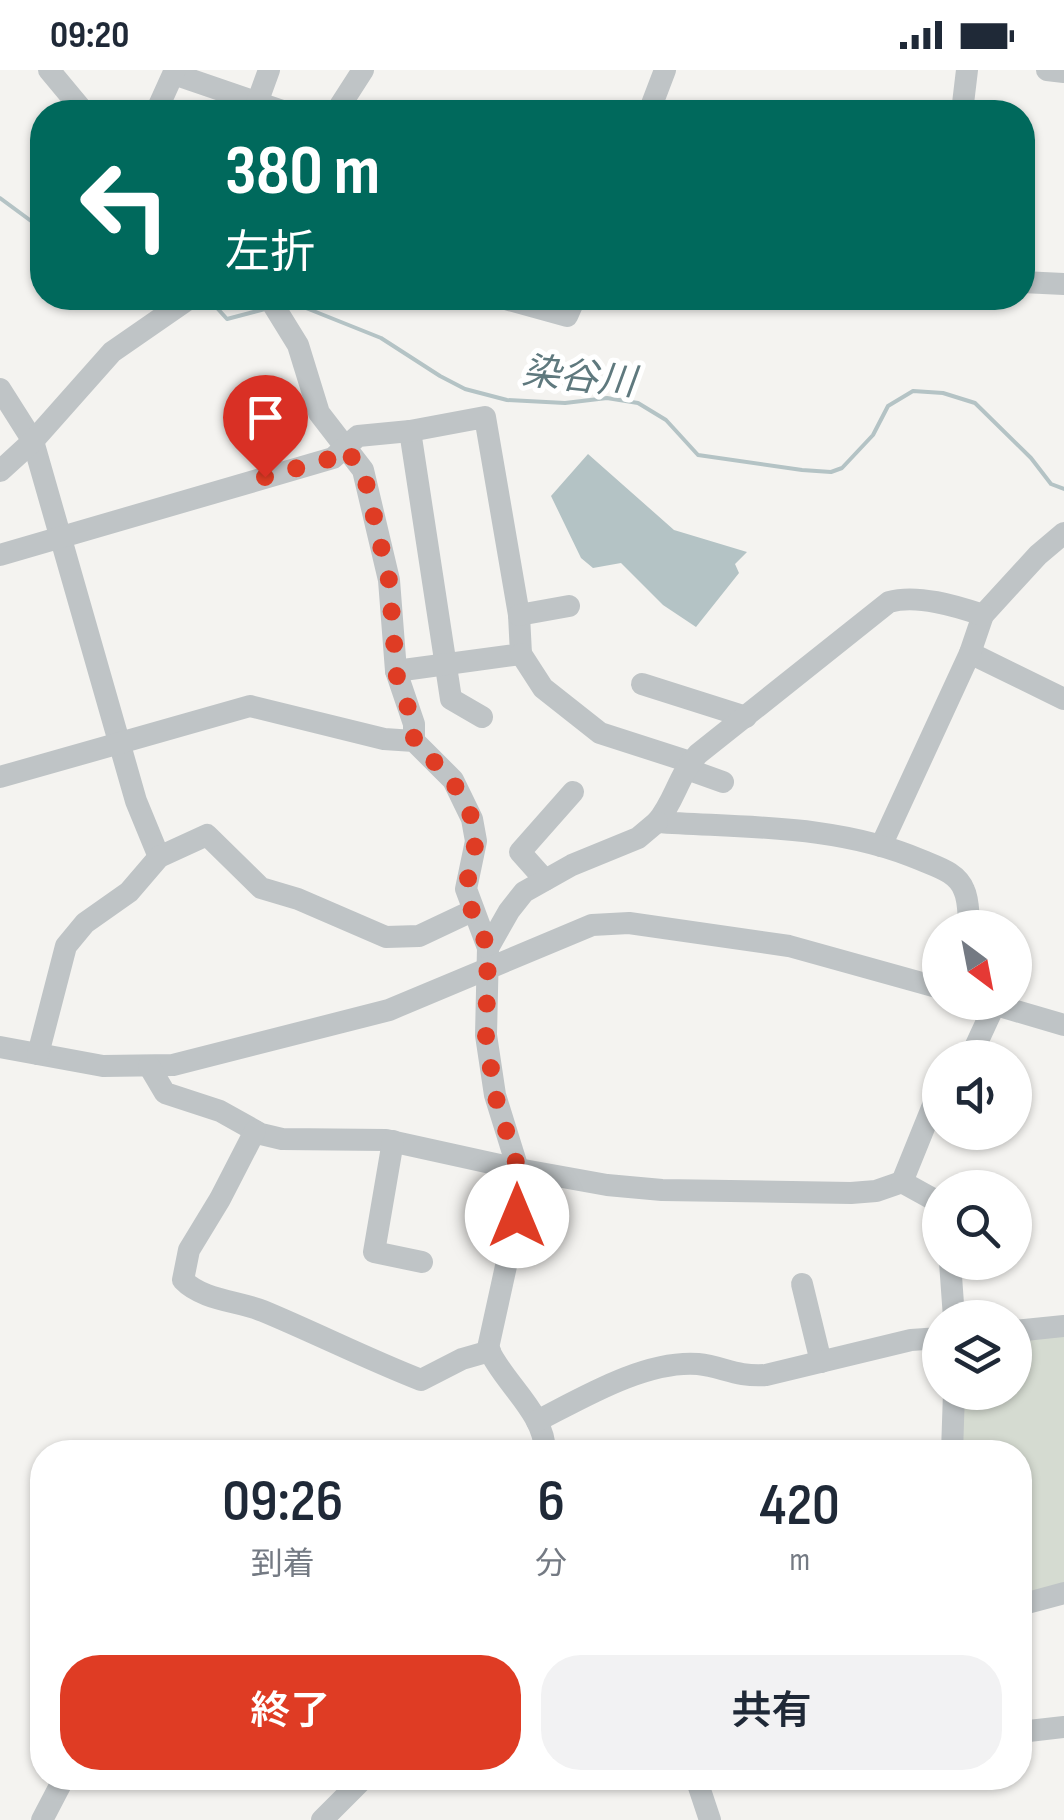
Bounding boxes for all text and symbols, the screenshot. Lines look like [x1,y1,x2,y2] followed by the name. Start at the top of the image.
[50,13,129,58] text: 09:20
[225,130,380,214] text: 380 m
[60,140,190,270] icon: left
[225,226,315,281] text: 左折
[520,349,642,406] water label: 染谷川
[223,375,308,478] pin
[238,390,293,445] icon: arrive
[922,910,1032,1020] north arrow
[922,910,1032,1410] map controls
[922,1040,1032,1150] button: sound
[465,1164,569,1268] position arrow
[922,1170,1032,1280] button: search
[922,1300,1032,1410] button: layers
[222,1466,343,1538] text: 09:26
[538,1466,565,1538] text: 6
[759,1470,840,1542] text: 420
[789,1541,810,1580] text: m
[251,1545,315,1584] text: 到着
[535,1545,567,1584] text: 分
[60,1655,521,1770] button: 終了
[541,1655,1002,1770] button: 共有

